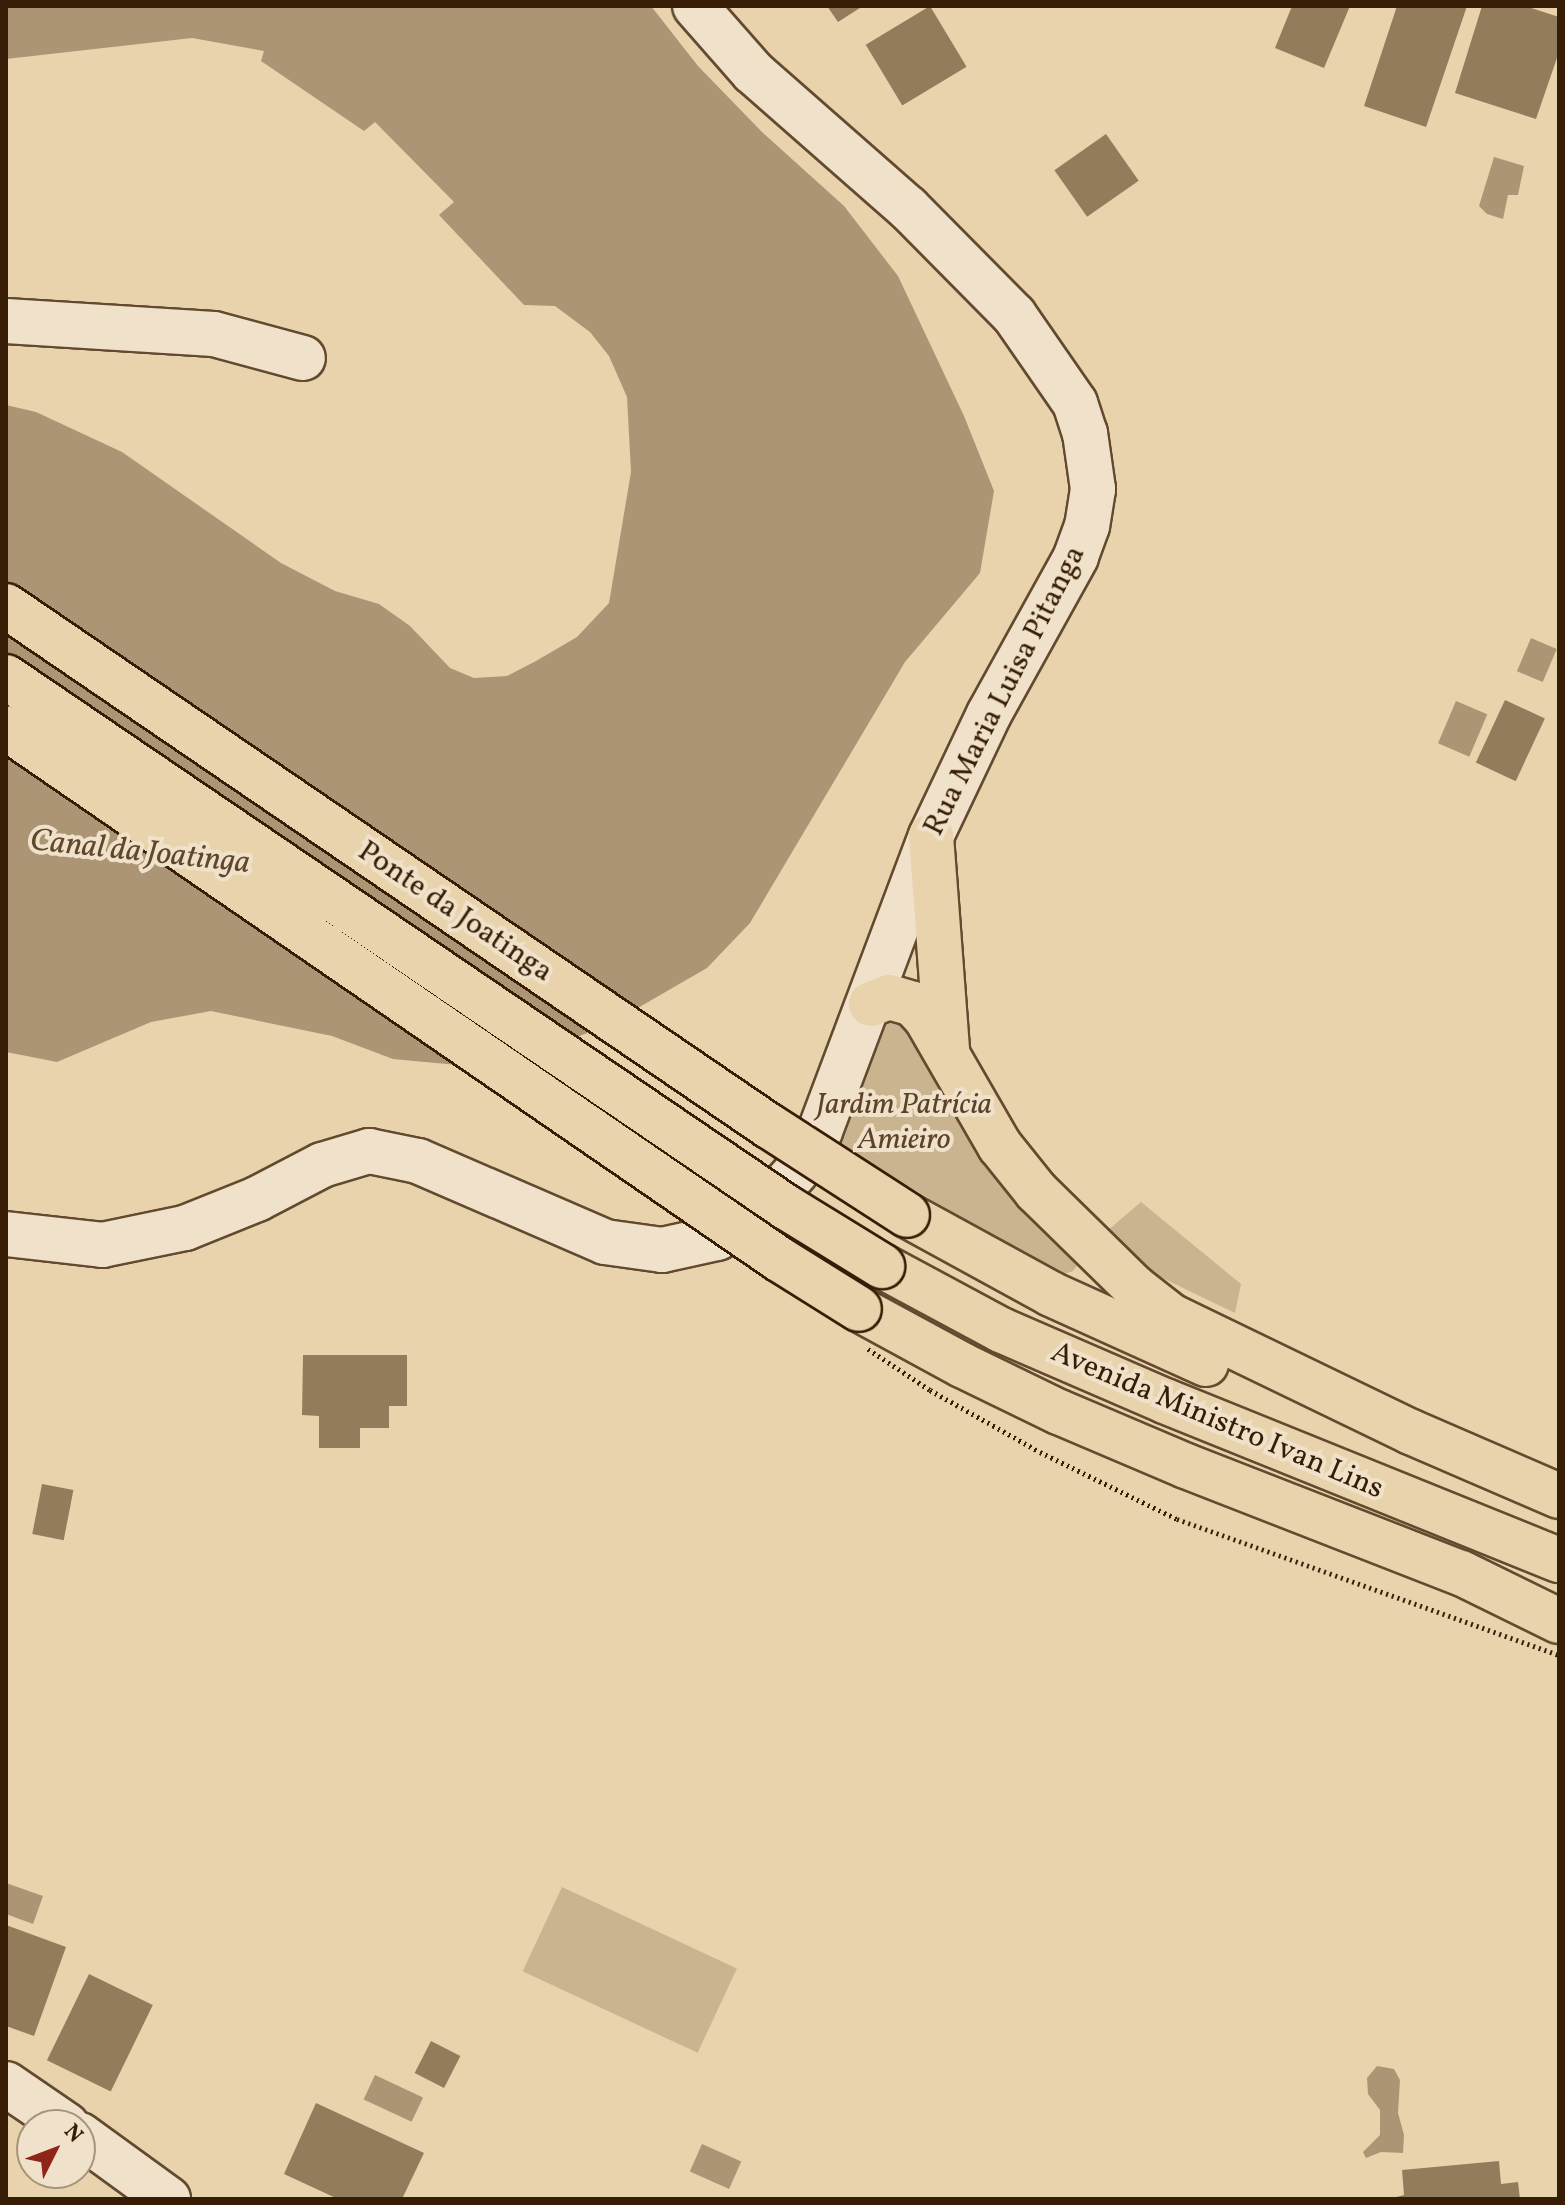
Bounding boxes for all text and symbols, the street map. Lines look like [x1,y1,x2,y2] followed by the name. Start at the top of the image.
[916,540,1094,842] street label: Rua Maria Luisa Pitanga
[28,822,252,884] water label: Canal da Joatinga
[351,834,559,990] street label: Ponte da Joatinga
[816,1087,992,1158] park label: Jardim Patrícia Amieiro
[1045,1335,1389,1507] street label: Avenida Ministro Ivan Lins
[16,2109,96,2189] north arrow
[56,2118,90,2150] text: N

